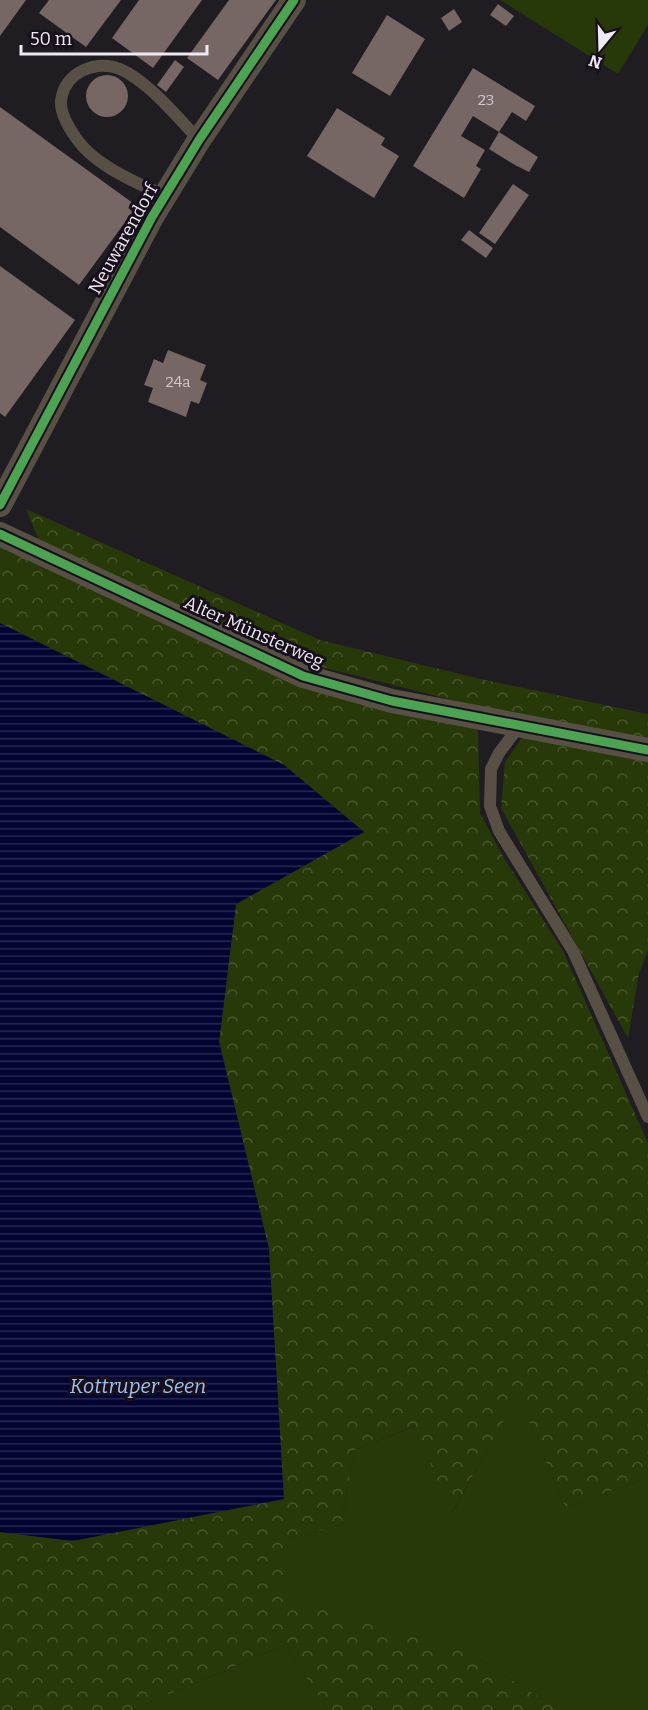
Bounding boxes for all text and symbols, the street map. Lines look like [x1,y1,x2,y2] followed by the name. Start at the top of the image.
[21,18,207,56] scale bar
[570,18,630,78] north arrow
[30,28,72,50] text: 50 m
[586,51,604,73] text: N
[478,91,494,109] house number: 23
[84,179,163,298] street label: Neuwarendorf
[165,373,191,391] house number: 24a
[181,591,327,673] street label: Alter Münsterweg
[70,1374,206,1398] water label: Kottruper Seen

